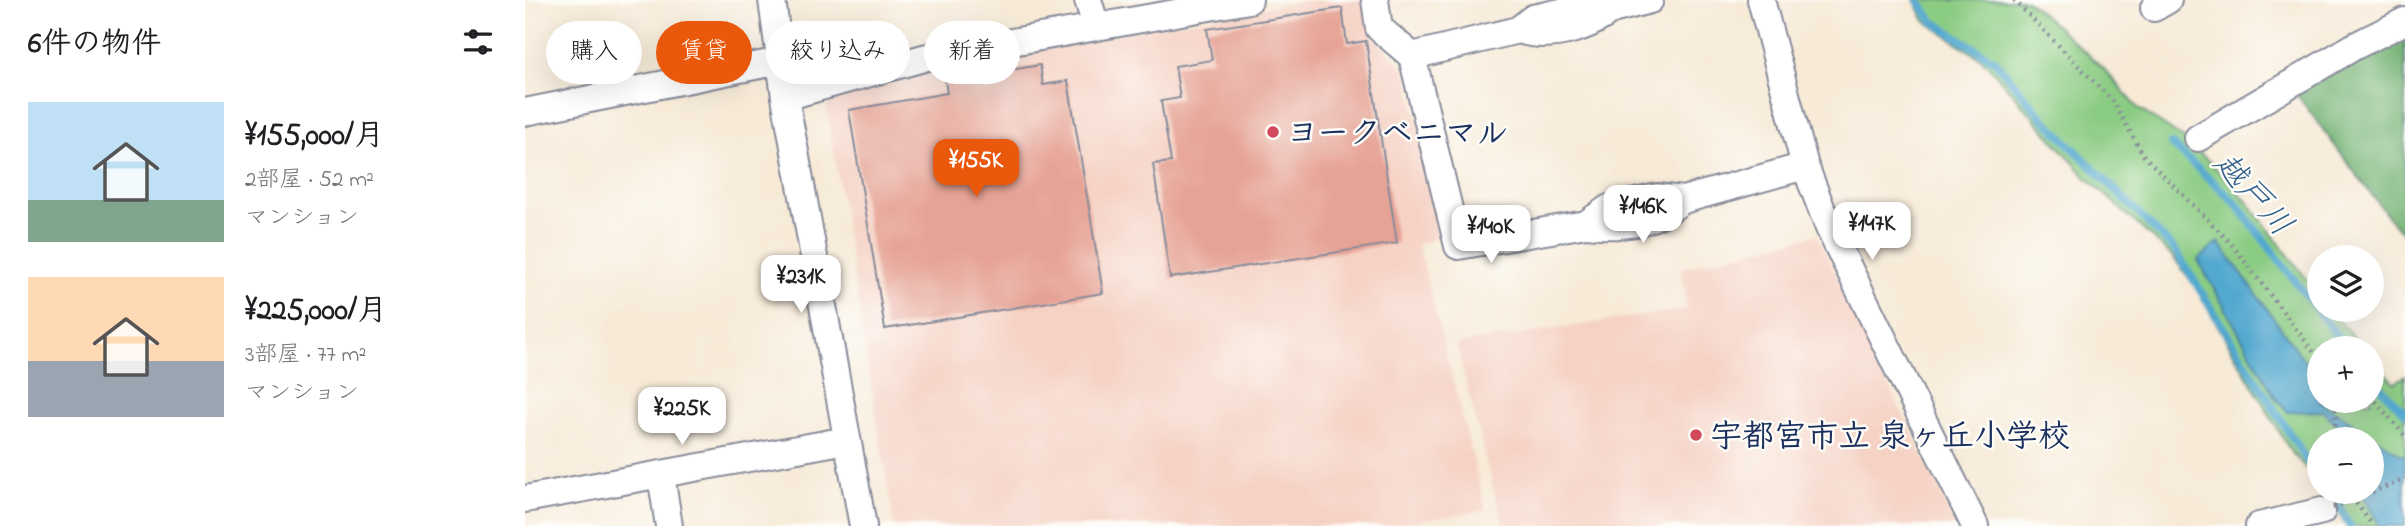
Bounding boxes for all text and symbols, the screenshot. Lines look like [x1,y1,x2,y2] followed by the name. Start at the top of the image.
[546,21,642,84] chip: 購入
[656,21,752,84] chip: 賃貸
[766,21,910,84] chip: 絞り込み
[924,21,1020,84] chip: 新着
[28,23,161,67] text: 6件の物件
[459,23,497,61] icon: filters
[1287,112,1508,159] place label: ヨークベニマル
[245,115,384,159] text: ¥155,000/月
[1265,124,1281,140] marker: ヨークベニマル
[84,130,168,214] icon: home
[927,140,1025,199] pin: ¥155K
[2200,142,2303,249] water label: 越戸川
[949,145,1003,178] text: ¥155K
[245,164,374,197] text: 2部屋 · 52 m²
[1594,186,1692,245] pin: ¥146K
[1619,191,1667,224] text: ¥146K
[245,202,359,235] text: マンション
[1823,202,1921,262] pin: ¥147K
[1442,205,1540,265] pin: ¥140K
[1849,208,1895,241] text: ¥147K
[1468,211,1514,244] text: ¥140K
[2307,245,2384,504] map controls
[2307,245,2384,322] button: layers
[752,256,850,315] pin: ¥231K
[777,261,825,294] text: ¥231K
[245,290,387,334] text: ¥225,000/月
[84,305,168,389] icon: home
[2307,336,2384,413] button: +
[245,339,366,372] text: 3部屋 · 77 m²
[245,377,359,410] text: マンション
[633,388,731,447] pin: ¥225K
[654,393,710,426] text: ¥225K
[1710,415,2070,462] place label: 宇都宮市立 泉ヶ丘小学校
[1688,427,1704,443] marker: 宇都宮市立 泉ヶ丘小学校
[2307,427,2384,504] button: −

